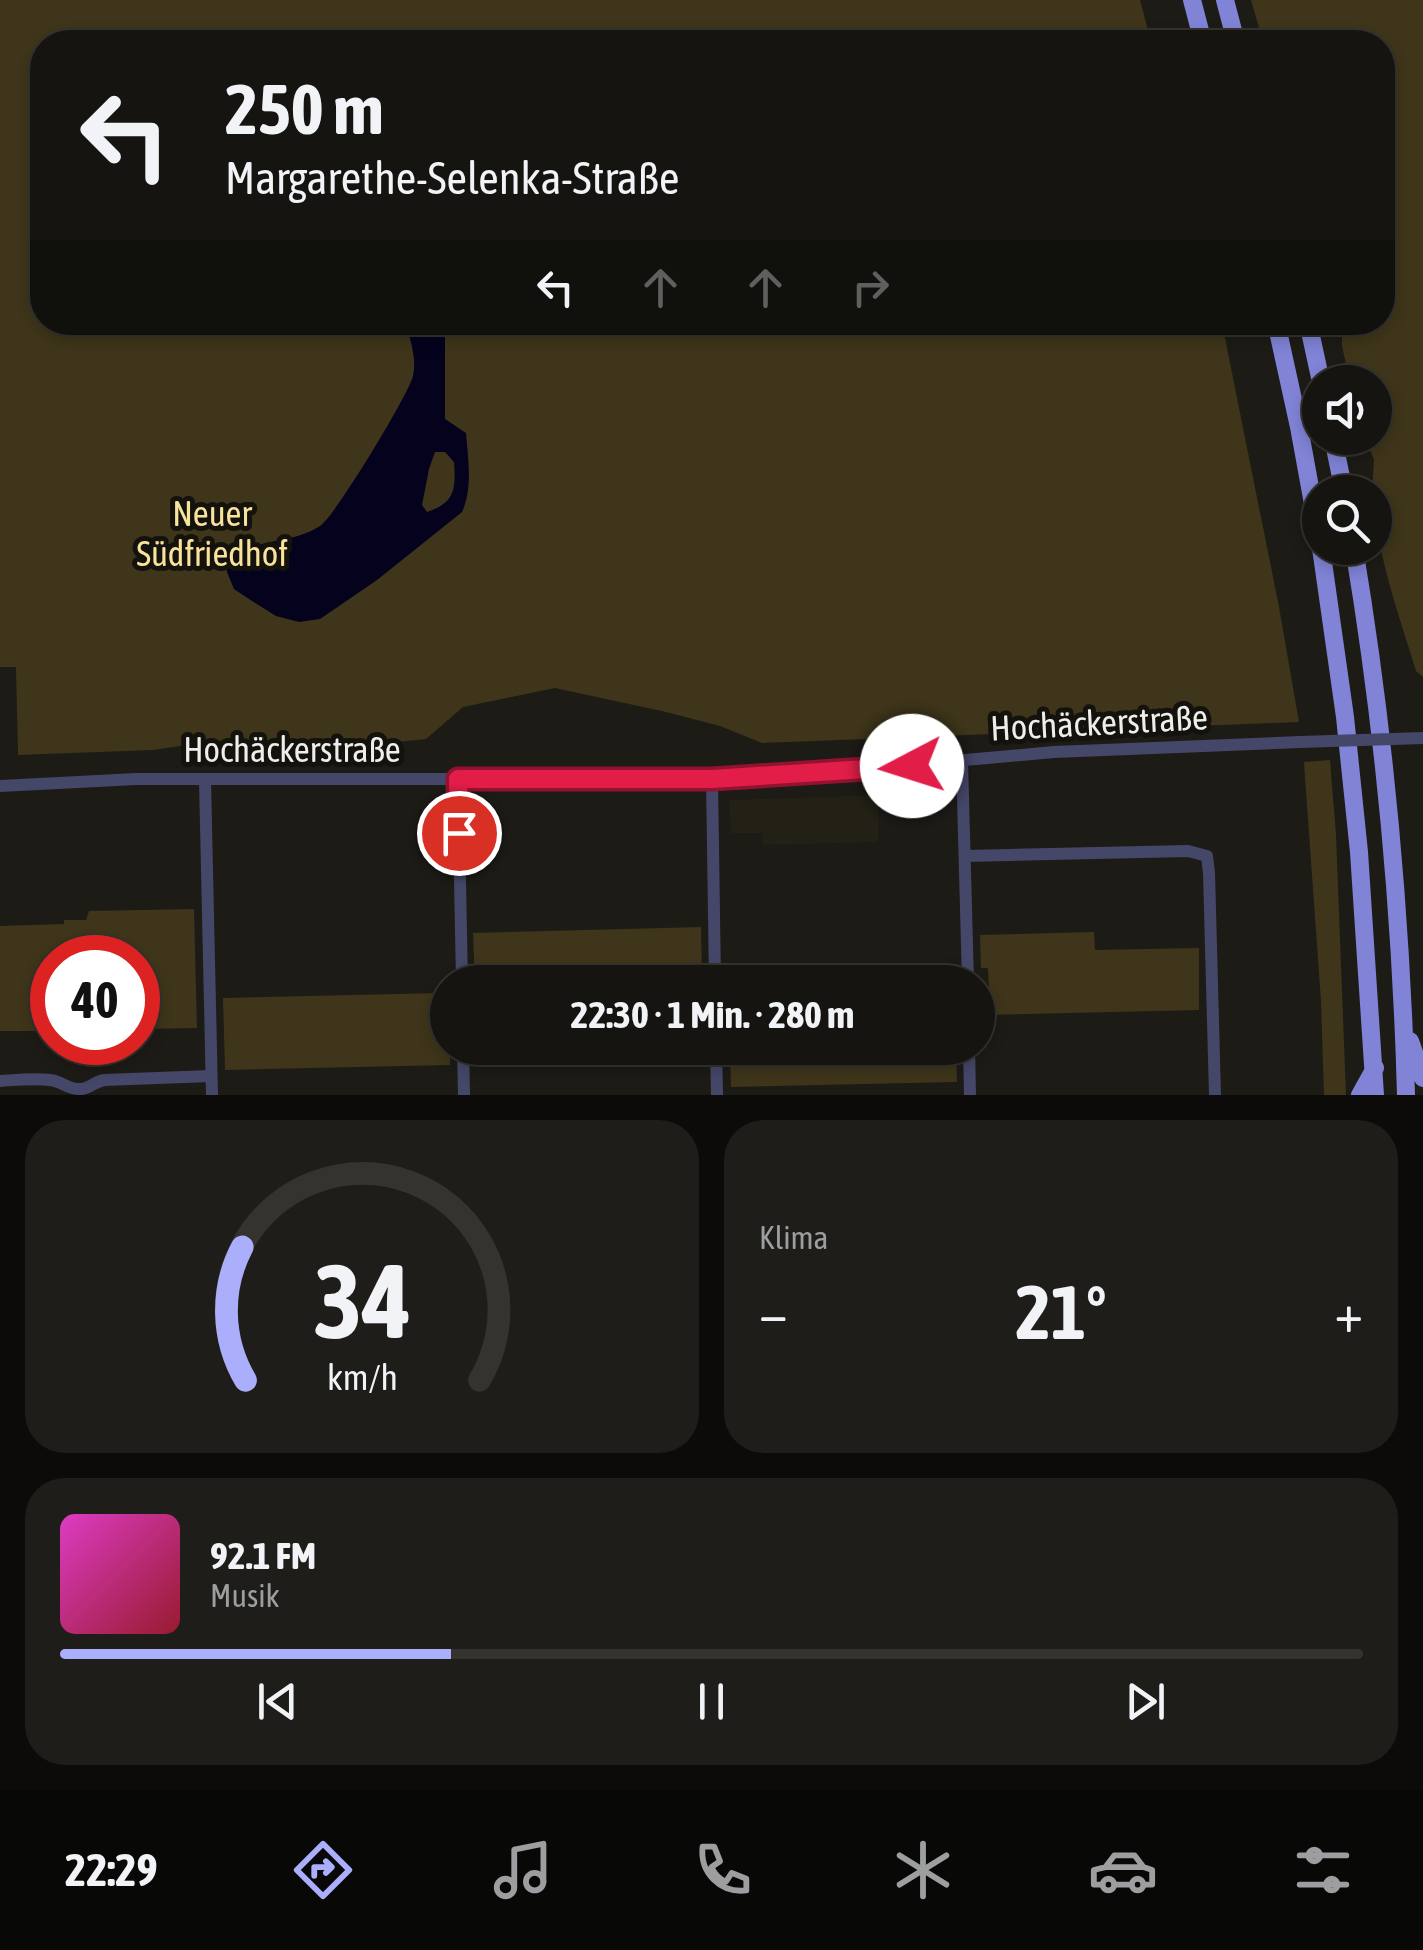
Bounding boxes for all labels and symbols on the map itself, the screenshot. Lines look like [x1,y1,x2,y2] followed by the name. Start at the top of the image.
[136,493,288,573] park label: Neuer Südfriedhof
[989,696,1209,748] street label: Hochäckerstraße
[860,714,964,818] position arrow
[183,729,401,769] street label: Hochäckerstraße
[417,791,502,876] pin
[30,935,160,1065] speed limit sign: 40

